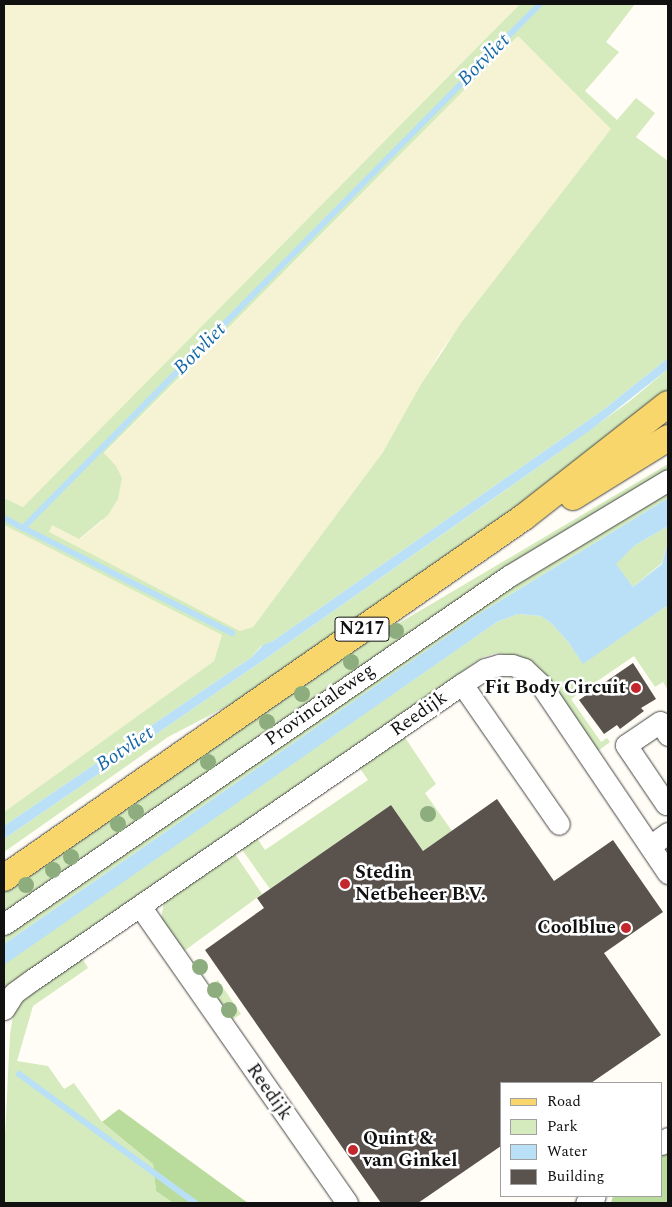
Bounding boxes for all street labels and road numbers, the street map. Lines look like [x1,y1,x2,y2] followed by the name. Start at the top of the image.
[334,614,390,644] road number: N217
[261,659,379,751] street label: Provincialeweg
[386,686,452,742] street label: Reedijk
[241,1059,297,1125] street label: Reedijk

